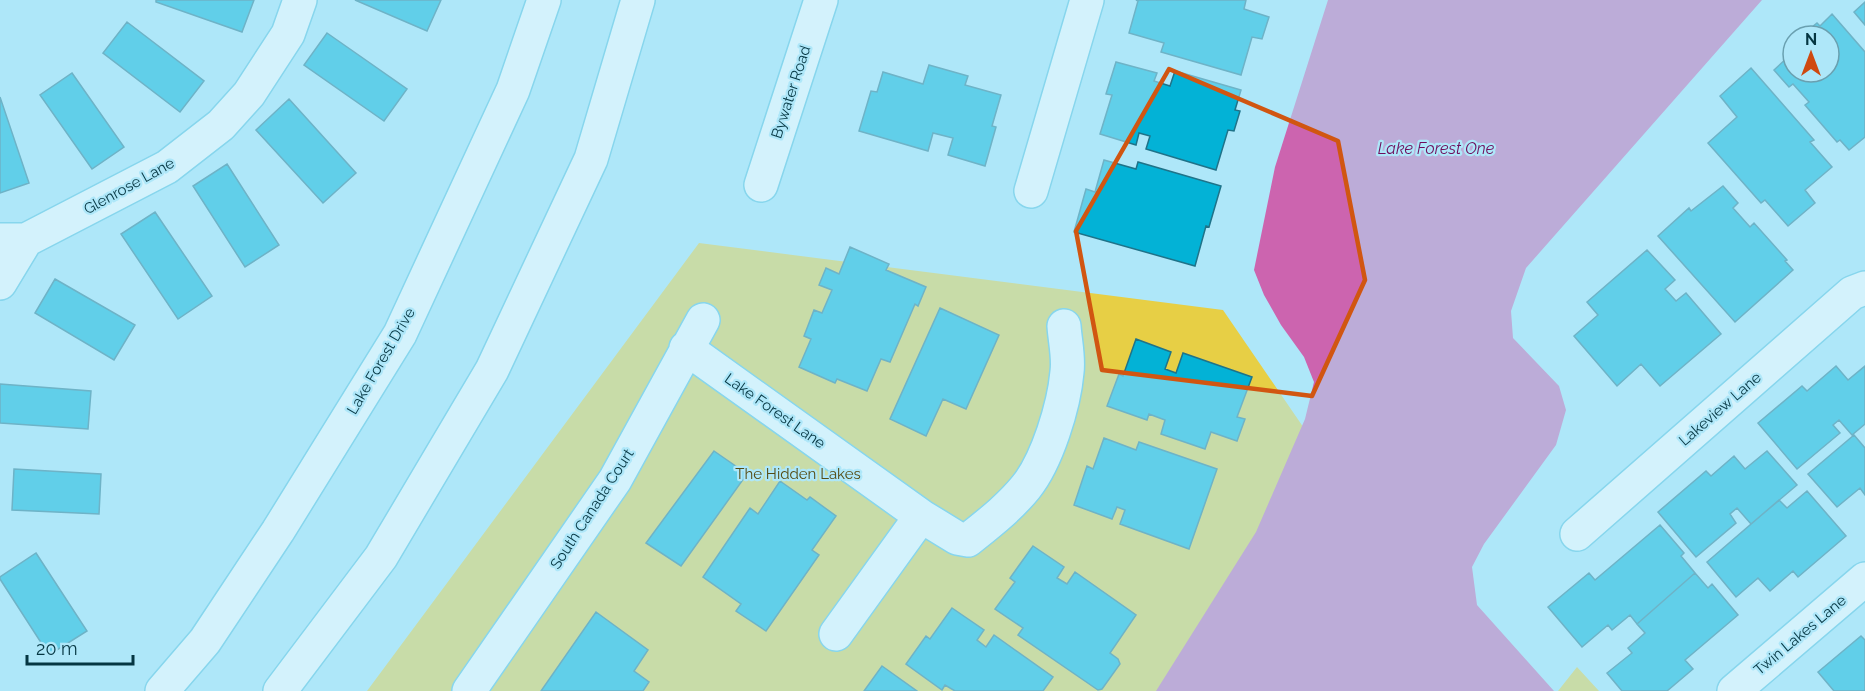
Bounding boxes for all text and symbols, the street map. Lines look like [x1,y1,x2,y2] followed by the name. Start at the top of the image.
[1781,24,1841,84] north arrow
[1805,30,1817,49] text: N
[768,43,814,141] street label: Bywater Road
[1378,139,1495,158] water label: Lake Forest One
[81,154,178,218] street label: Glenrose Lane
[343,304,419,418] street label: Lake Forest Drive
[1675,368,1765,450] street label: Lakeview Lane
[721,370,829,453] street label: Lake Forest Lane
[546,446,638,572] street label: South Canada Court
[735,465,861,483] park label: The Hidden Lakes
[1750,591,1850,679] street label: Twin Lakes Lane
[27,628,134,666] scale bar
[36,638,78,659] text: 20 m

